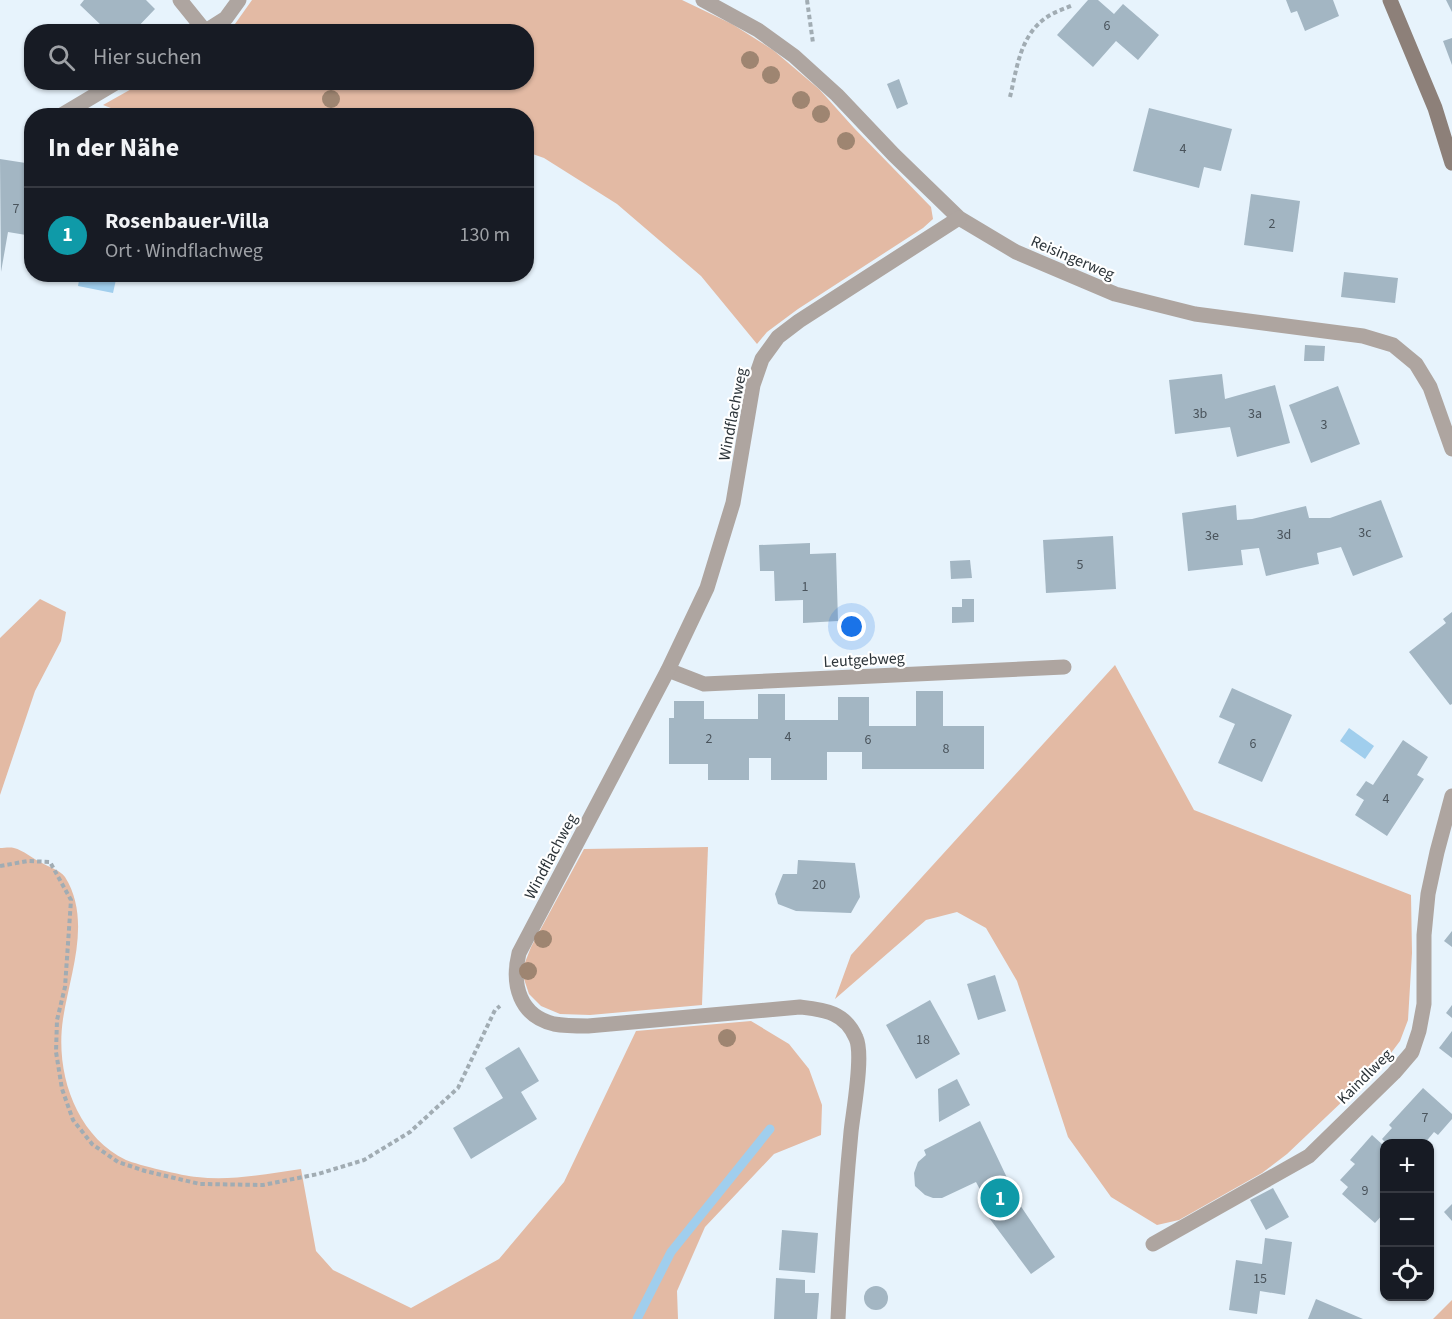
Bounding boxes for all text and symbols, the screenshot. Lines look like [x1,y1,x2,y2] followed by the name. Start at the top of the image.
[1104,16,1111,36] house number: 6
[24,24,534,90] search box
[45,41,78,74] icon: search
[93,41,202,73] text: Hier suchen
[48,129,179,166] text: In der Nähe
[1180,139,1187,159] house number: 4
[13,199,20,219] house number: 7
[105,205,269,237] text: Rosenbauer-Villa
[1269,214,1276,234] house number: 2
[62,221,73,249] text: 1
[460,221,510,249] text: 130 m
[1027,230,1118,285] street label: Reisingerweg
[105,237,263,265] text: Ort · Windflachweg
[713,366,753,463] street label: Windflachweg
[1193,404,1208,424] house number: 3b
[1248,404,1262,424] house number: 3a
[1321,415,1328,435] house number: 3
[1358,523,1372,543] house number: 3c
[1277,525,1291,545] house number: 3d
[1205,526,1219,546] house number: 3e
[1077,555,1084,575] house number: 5
[802,577,809,597] house number: 1
[837,612,866,641] your location
[823,647,905,673] street label: Leutgebweg
[785,727,792,747] house number: 4
[706,729,713,749] house number: 2
[865,730,872,750] house number: 6
[1250,734,1257,754] house number: 6
[943,739,950,759] house number: 8
[1383,789,1390,809] house number: 4
[519,810,583,903] street label: Windflachweg
[812,875,826,895] house number: 20
[916,1030,930,1050] house number: 18
[1332,1044,1397,1109] street label: Kaindlweg
[1422,1108,1429,1128] house number: 7
[1380,1139,1434,1301] map controls
[1380,1139,1434,1193] button: +
[980,1176,1020,1220] pin: 1
[1362,1181,1369,1201] house number: 9
[1380,1193,1434,1247] button: −
[1380,1247,1434,1301] button: locate
[1253,1269,1267,1289] house number: 15

